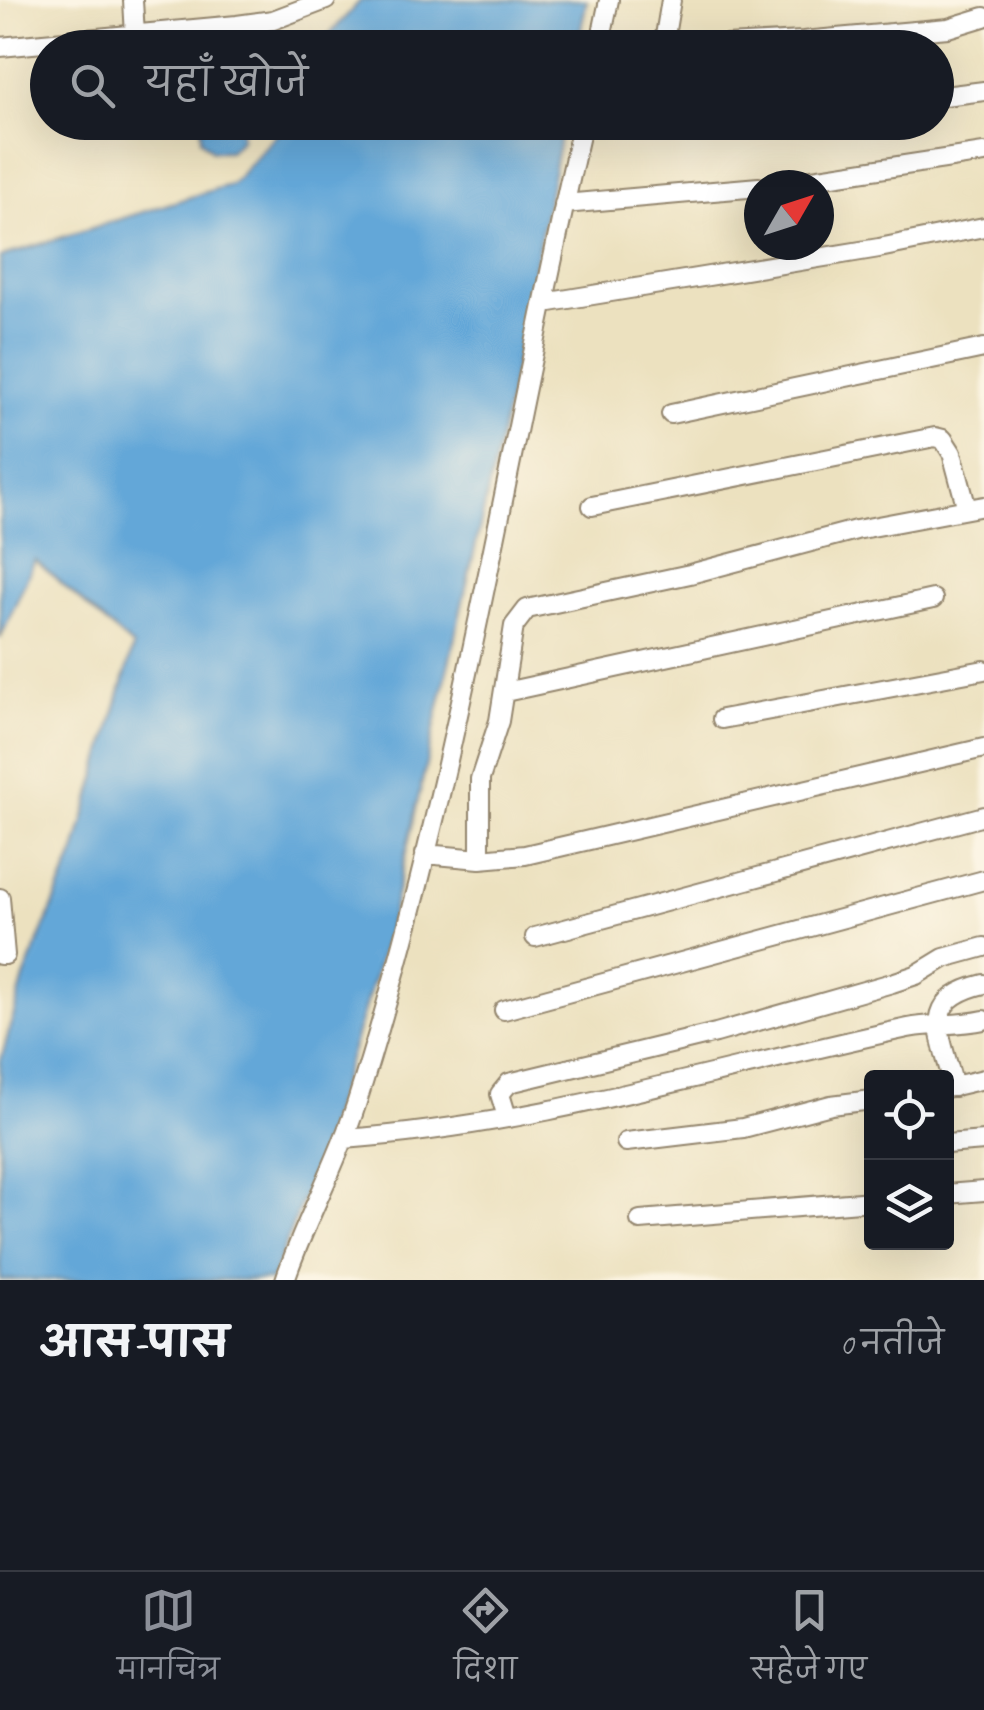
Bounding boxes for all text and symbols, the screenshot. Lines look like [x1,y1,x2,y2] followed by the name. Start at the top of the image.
[30,30,954,140] search box
[65,58,120,113] icon: search
[145,59,308,106] text: यहाँ खोजें
[744,170,834,260] north arrow
[864,1070,954,1250] map controls
[864,1070,954,1160] button: locate
[864,1160,954,1250] button: layers
[40,1316,229,1369] text: आस-पास
[839,1323,944,1364] text: 0 नतीजे
[117,1583,220,1700] tab: मानचित्र
[454,1583,517,1700] tab: दिशा
[751,1583,867,1700] tab: सहेजे गए

